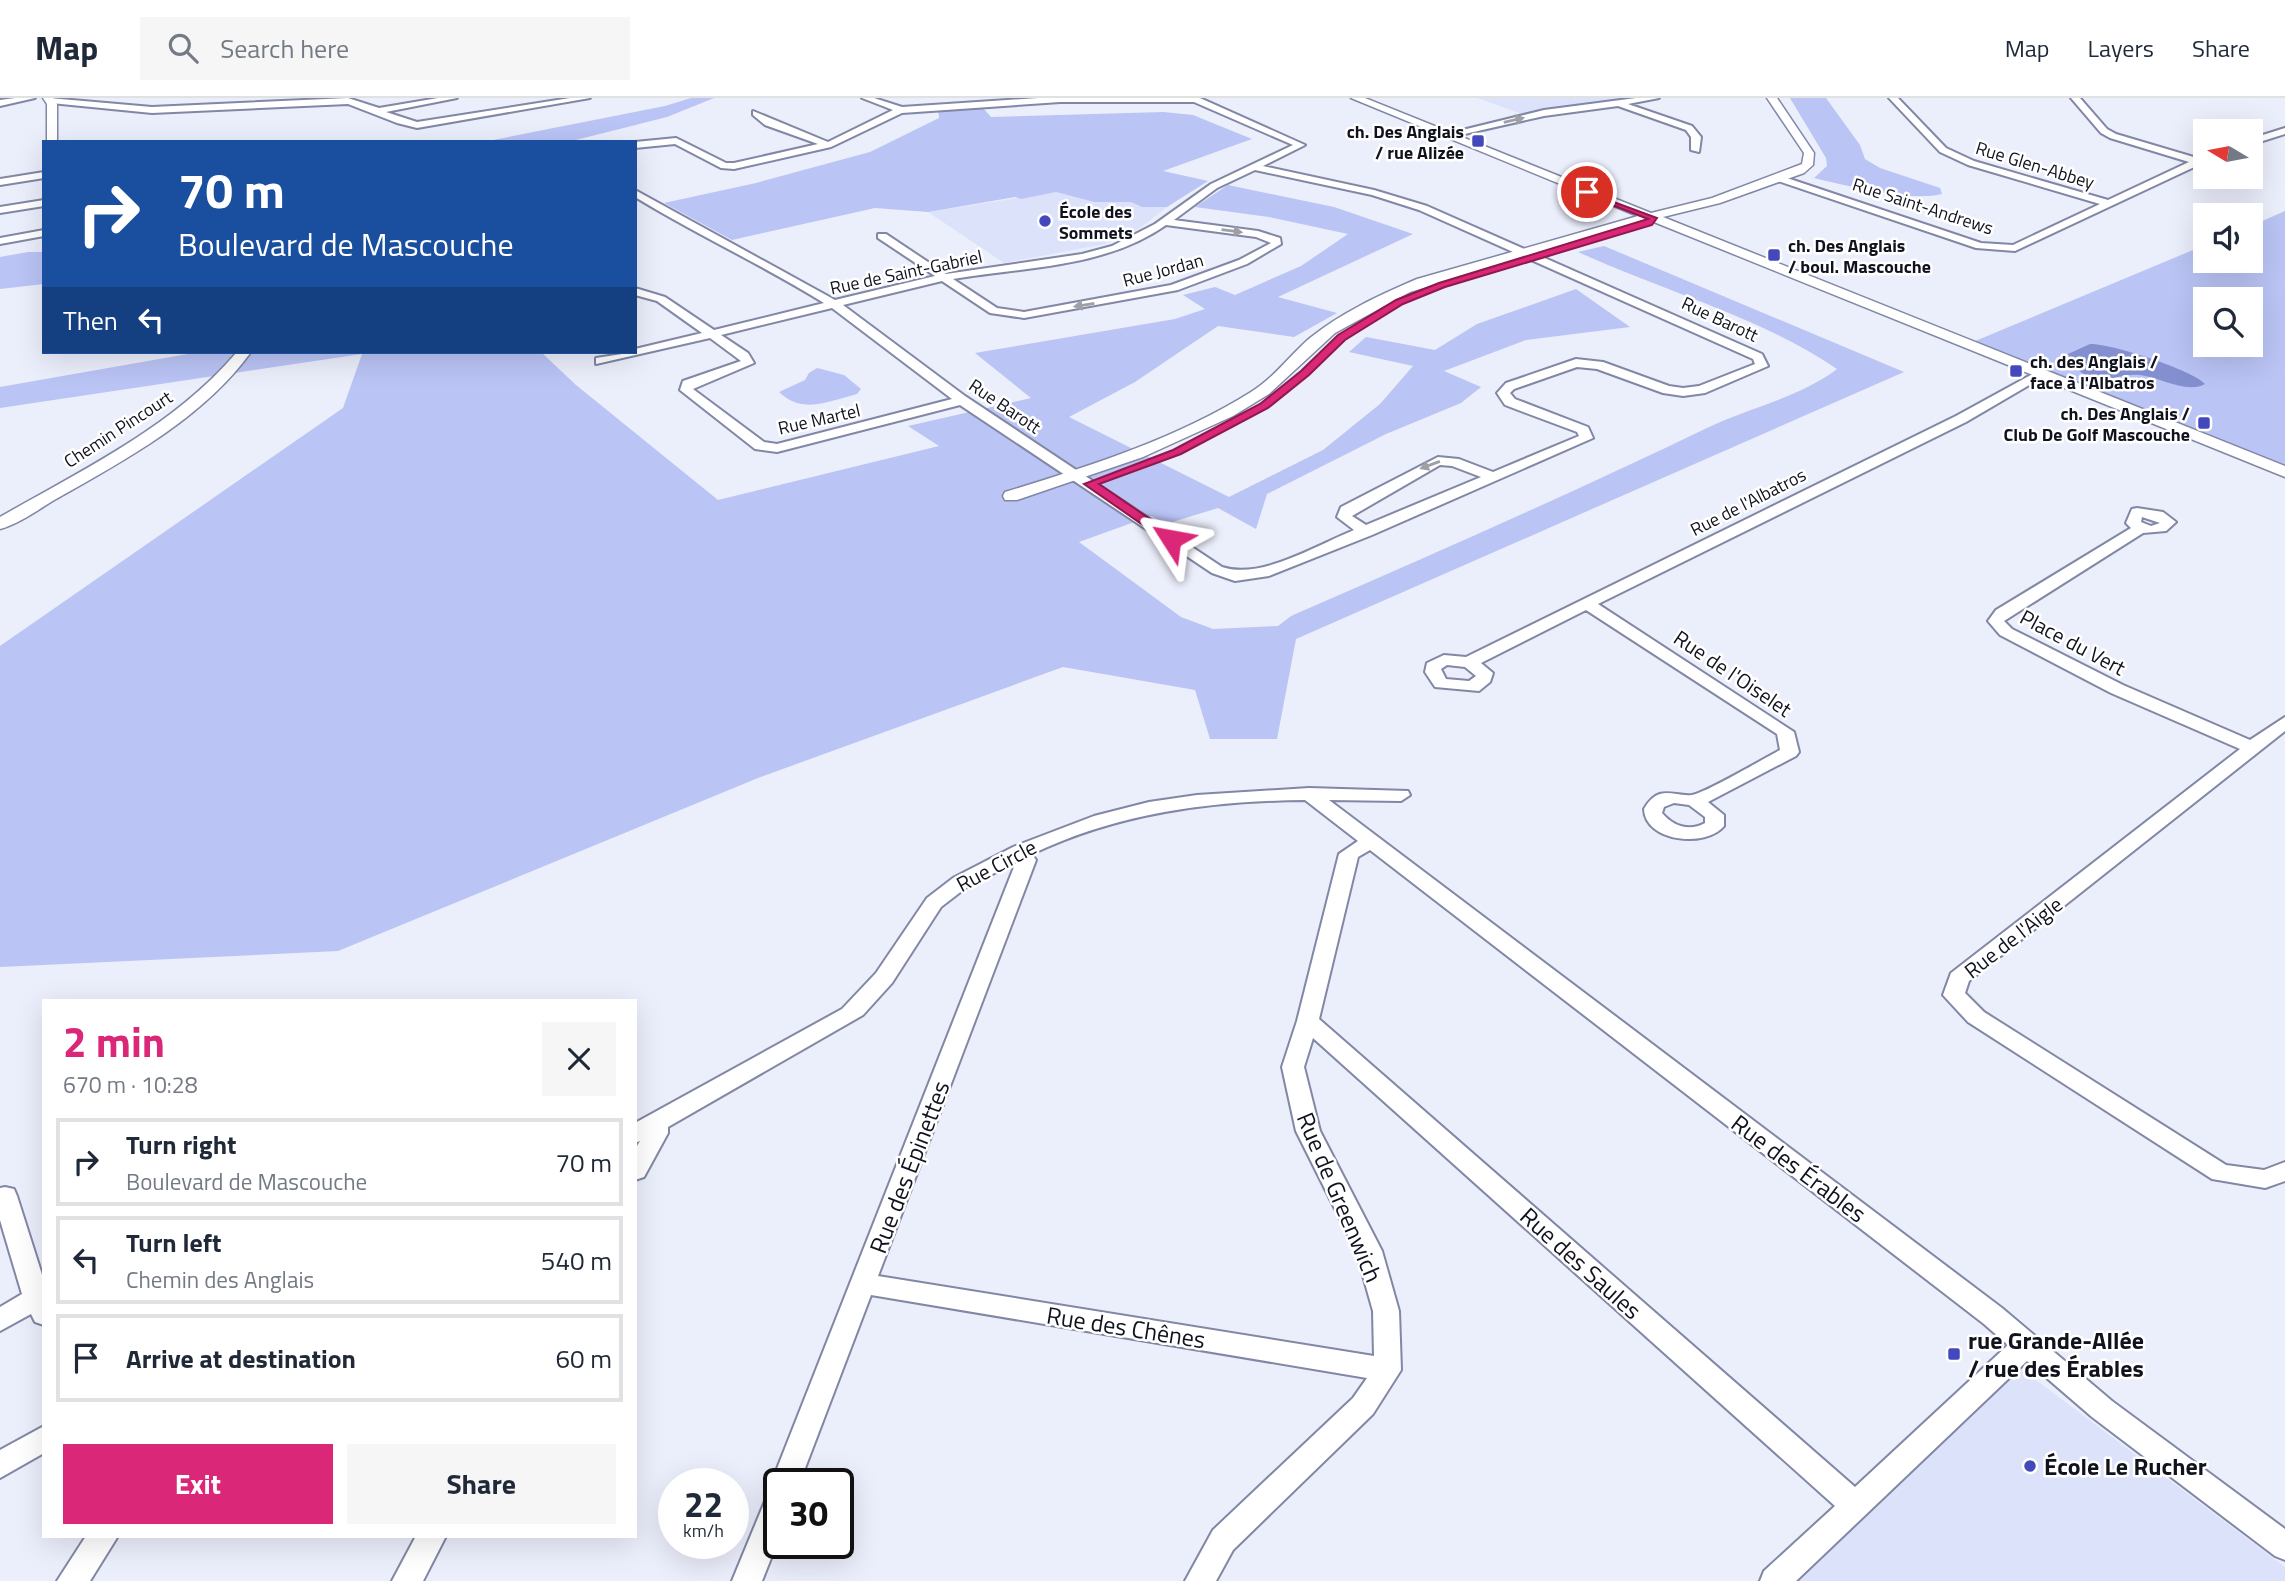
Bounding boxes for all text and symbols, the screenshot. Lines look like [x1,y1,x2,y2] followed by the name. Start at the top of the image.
[140,17,630,80] search box
[35,23,98,73] text: Map
[164,29,202,67] icon: search
[220,29,349,68] text: Search here
[2005,30,2050,66] text: Map
[2088,30,2154,66] text: Layers
[2192,30,2250,66] text: Share
[1503,114,1525,125] one-way arrow
[1347,118,1464,166] place label: ch. Des Anglais / rue Alizée
[2193,119,2263,189] north arrow
[2193,119,2263,357] map controls
[1470,133,1486,149] marker: ch. Des Anglais / rue Alizée
[1972,134,2098,196] street label: Rue Glen-Abbey
[178,152,285,227] text: 70 m
[1557,162,1617,222] pin
[63,168,154,259] icon: right
[1849,171,1997,241] street label: Rue Saint-Andrews
[1568,173,1606,211] icon: arrive
[1059,198,1133,246] place label: École des Sommets
[2193,203,2263,273] button: sound
[1037,213,1053,229] marker: École des Sommets
[178,220,514,268] text: Boulevard de Mascouche
[1221,225,1243,236] one-way arrow
[1788,232,1931,280] place label: ch. Des Anglais / boul. Mascouche
[827,243,985,301] street label: Rue de Saint-Gabriel
[1120,246,1206,294] street label: Rue Jordan
[1766,247,1782,263] marker: ch. Des Anglais / boul. Mascouche
[2193,287,2263,357] button: search
[1677,289,1763,349] street label: Rue Barott
[1073,300,1095,311] one-way arrow
[63,301,118,340] text: Then
[132,301,170,339] icon: left
[2030,348,2158,396] place label: ch. des Anglais / face à l'Albatros
[2008,363,2024,379] marker: ch. des Anglais / face à l'Albatros
[964,372,1047,440] street label: Rue Barott
[58,383,178,474] street label: Chemin Pincourt
[775,396,863,442] street label: Rue Martel
[2003,400,2190,448] place label: ch. Des Anglais / Club De Golf Mascouche
[2196,415,2212,431] marker: ch. Des Anglais / Club De Golf Mascouche
[1419,460,1440,471] one-way arrow
[1685,461,1811,543] street label: Rue de l'Albatros
[1134,502,1208,576] position arrow
[2014,601,2132,684] street label: Place du Vert
[1668,622,1799,725] street label: Rue de l'Oiselet
[950,830,1042,900] street label: Rue Circle
[1957,888,2069,986] street label: Rue de l'Aigle
[63,1009,165,1073] text: 2 min
[542,1022,616,1096] button: close
[63,1067,198,1102] text: 670 m · 10:28
[860,1075,958,1259] street label: Rue des Épinettes
[1724,1105,1874,1231] street label: Rue des Érables
[1288,1106,1392,1288] street label: Rue de Greenwich
[126,1125,237,1164] text: Turn right
[67,1143,105,1181] icon: right
[555,1143,612,1182] text: 70 m
[126,1164,367,1199] text: Boulevard de Mascouche
[1512,1199,1650,1327] street label: Rue des Saules
[126,1223,221,1262] text: Turn left
[67,1241,105,1279] icon: left
[541,1241,612,1280] text: 540 m
[126,1262,314,1297] text: Chemin des Anglais
[1044,1297,1208,1357] street label: Rue des Chênes
[1968,1322,2144,1386] place label: rue Grande-Allée / rue des Érables
[67,1339,105,1377] icon: arrive
[126,1339,356,1378] text: Arrive at destination
[555,1339,612,1378] text: 60 m
[1946,1346,1962,1362] marker: rue Grande-Allée / rue des Érables
[63,1444,333,1524] button: Exit
[347,1444,616,1524] button: Share
[2044,1448,2207,1484] place label: École Le Rucher
[2022,1458,2038,1474] marker: École Le Rucher
[763,1468,854,1559] speed limit sign: 30
[684,1477,723,1531] text: 22
[683,1517,724,1544] text: km/h

